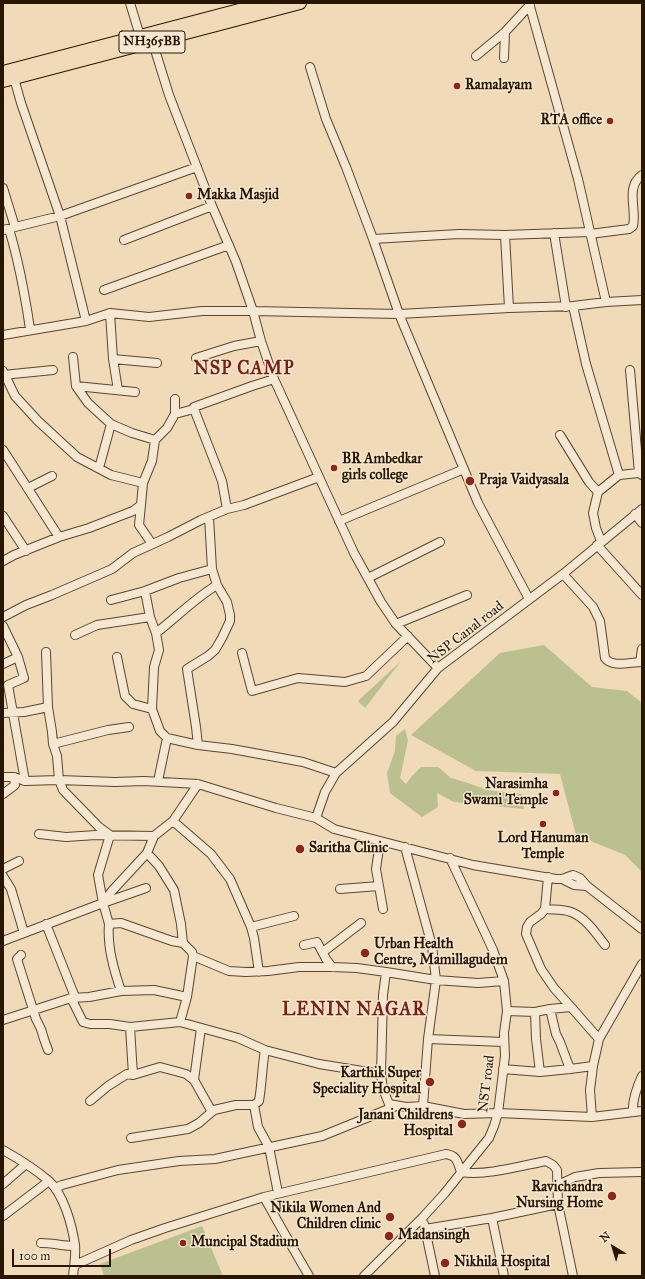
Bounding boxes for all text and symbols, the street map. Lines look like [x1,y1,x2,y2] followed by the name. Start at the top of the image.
[119,31,185,53] road number: NH365BB
[465,78,532,94] place label: Ramalayam
[452,81,462,91] marker: Ramalayam
[541,113,602,129] place label: RTA office
[605,116,615,126] marker: RTA office
[197,188,279,204] place label: Makka Masjid
[184,191,194,201] marker: Makka Masjid
[194,359,294,381] district label: NSP CAMP
[342,452,422,484] place label: BR Ambedkar girls college
[329,463,339,473] marker: BR Ambedkar girls college
[479,473,569,489] place label: Praja Vaidyasala
[464,475,476,487] marker: Praja Vaidyasala
[425,598,507,668] street label: NSP Canal road
[464,777,548,810] place label: Narasimha Swami Temple
[551,788,561,798] marker: Narasimha Swami Temple
[538,819,548,829] marker: Lord Hanuman Temple
[498,831,588,864] place label: Lord Hanuman Temple
[309,841,388,857] place label: Saritha Clinic
[294,843,306,855] marker: Saritha Clinic
[374,937,508,970] place label: Urban Health Centre, Mamillagudem
[359,947,371,959] marker: Urban Health Centre, Mamillagudem
[282,1000,426,1022] district label: LENIN NAGAR
[475,1054,499,1114] street label: NST road
[313,1066,421,1098] place label: Karthik Super Speciality Hospital
[424,1076,436,1088] marker: Karthik Super Speciality Hospital
[358,1108,453,1140] place label: Janani Childrens Hospital
[456,1118,468,1130] marker: Janani Childrens Hospital
[516,1180,603,1212] place label: Ravichandra Nursing Home
[606,1190,618,1202] marker: Ravichandra Nursing Home
[270,1201,381,1234] place label: Nikila Women And Children clinic
[384,1211,396,1223] marker: Nikila Women And Children clinic
[593,1227,633,1267] north arrow
[398,1228,470,1244] place label: Madansingh
[598,1229,613,1245] text: N
[383,1230,395,1242] marker: Madansingh
[191,1235,299,1251] place label: Muncipal Stadium
[178,1238,188,1248] marker: Muncipal Stadium
[14,1241,113,1267] scale bar
[19,1249,50,1263] text: 100 m
[454,1255,550,1271] place label: Nikhila Hospital
[439,1257,451,1269] marker: Nikhila Hospital

